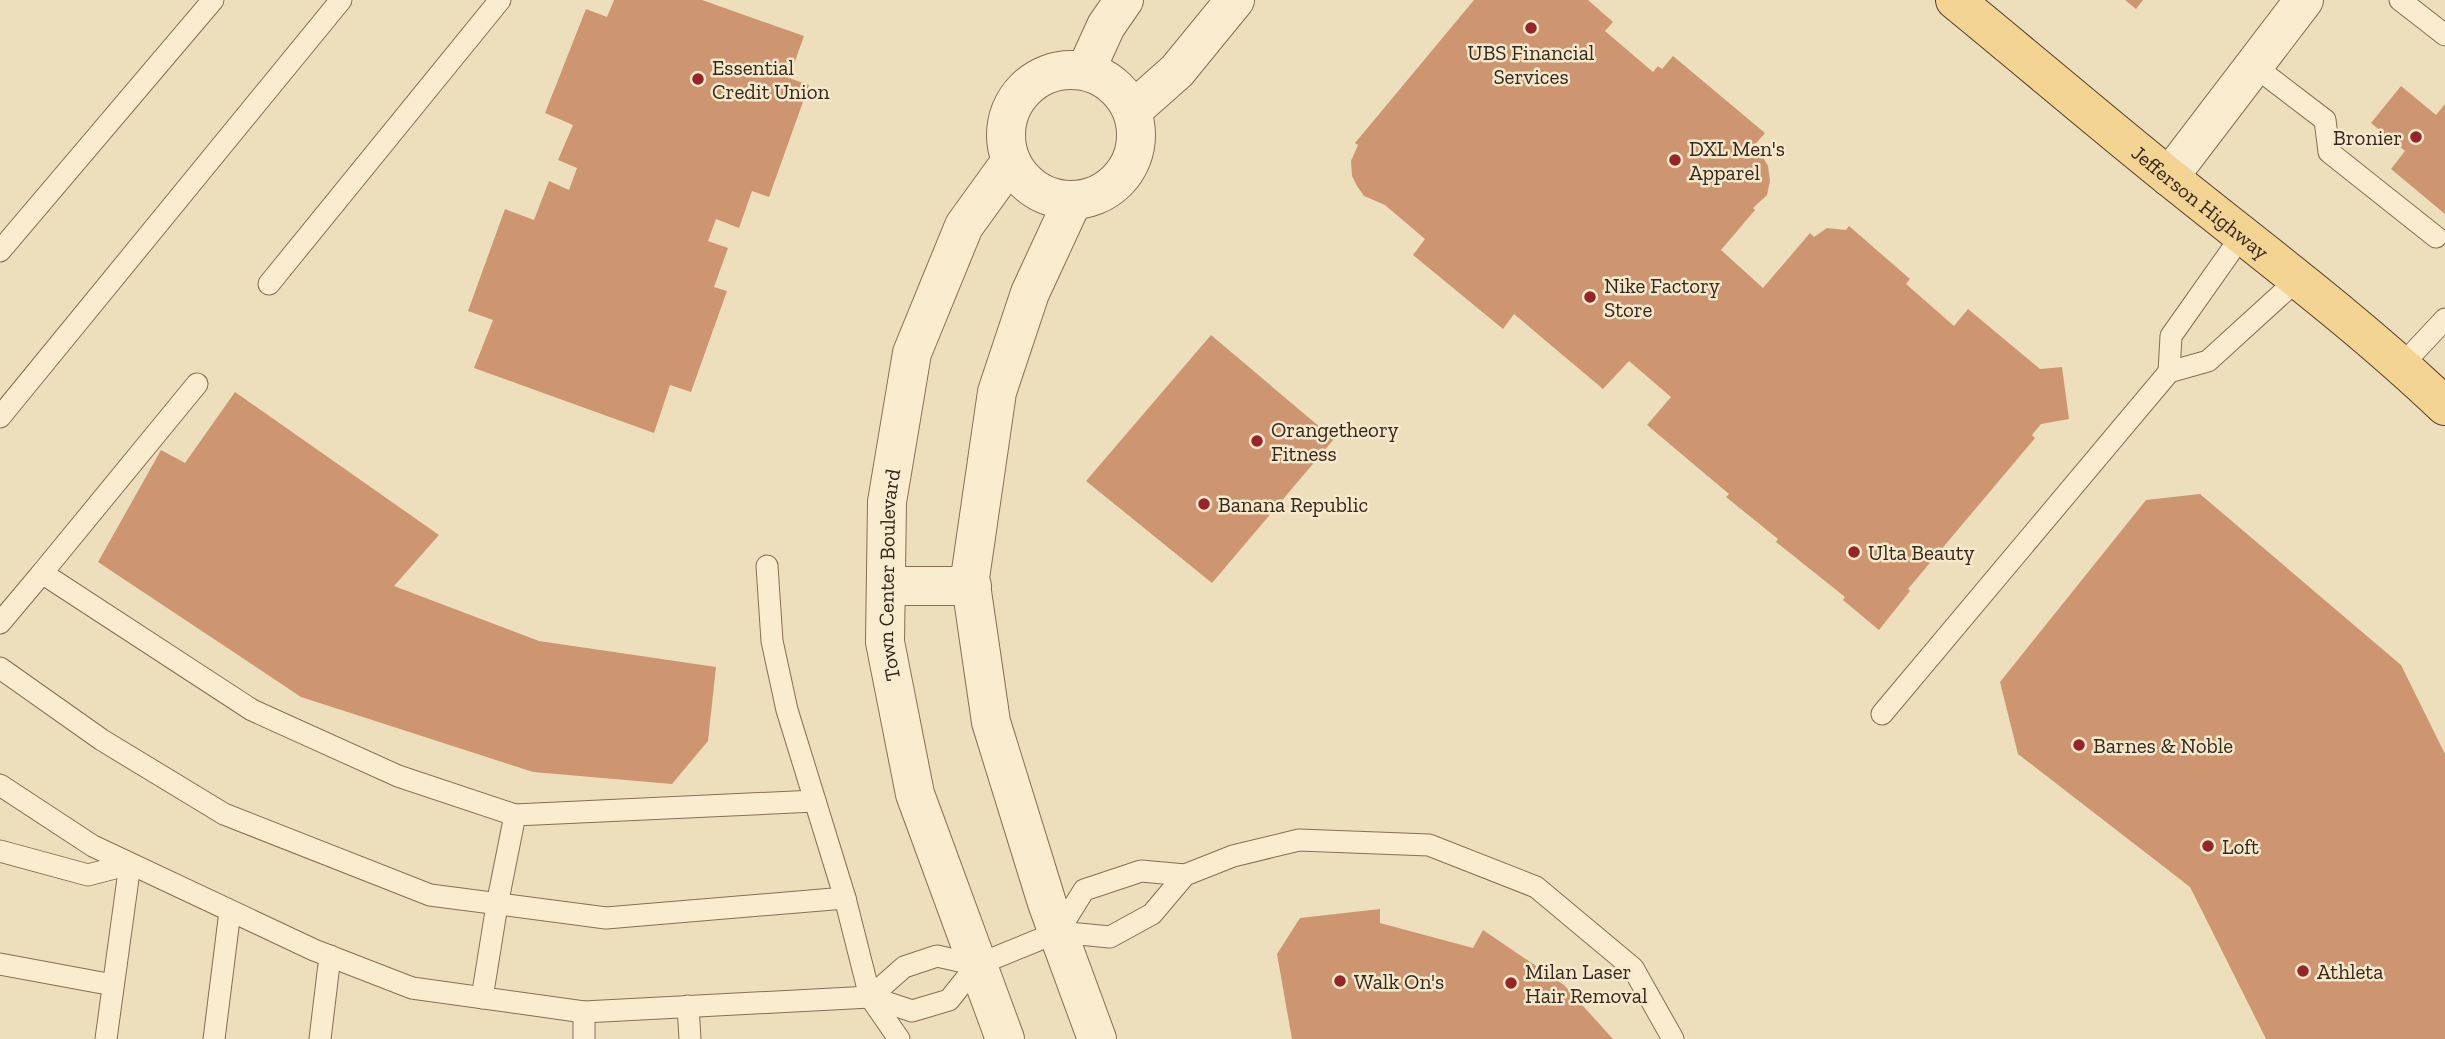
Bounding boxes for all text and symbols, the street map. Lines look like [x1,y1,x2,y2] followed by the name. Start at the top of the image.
[1523,20,1539,36] marker: UBS Financial Services
[1468,40,1595,89] place label: UBS Financial Services
[712,55,830,104] place label: Essential Credit Union
[690,71,706,87] marker: Essential Credit Union
[2333,125,2402,150] place label: Bronier
[2408,129,2424,145] marker: Bronier
[1689,136,1785,185] place label: DXL Men's Apparel
[2127,139,2274,264] street label: Jefferson Highway
[1667,152,1683,168] marker: DXL Men's Apparel
[1604,273,1720,322] place label: Nike Factory Store
[1582,289,1598,305] marker: Nike Factory Store
[1271,417,1399,466] place label: Orangetheory Fitness
[1249,433,1265,449] marker: Orangetheory Fitness
[872,466,905,683] street label: Town Center Boulevard
[1218,492,1368,517] place label: Banana Republic
[1196,496,1212,512] marker: Banana Republic
[1868,540,1975,565] place label: Ulta Beauty
[1846,544,1862,560] marker: Ulta Beauty
[2093,733,2233,758] place label: Barnes & Noble
[2071,737,2087,753] marker: Barnes & Noble
[2222,834,2259,859] place label: Loft
[2200,838,2216,854] marker: Loft
[1525,959,1648,1008] place label: Milan Laser Hair Removal
[2317,959,2383,984] place label: Athleta
[2295,963,2311,979] marker: Athleta
[1354,969,1444,994] place label: Walk On's
[1332,973,1348,989] marker: Walk On's
[1503,975,1519,991] marker: Milan Laser Hair Removal

